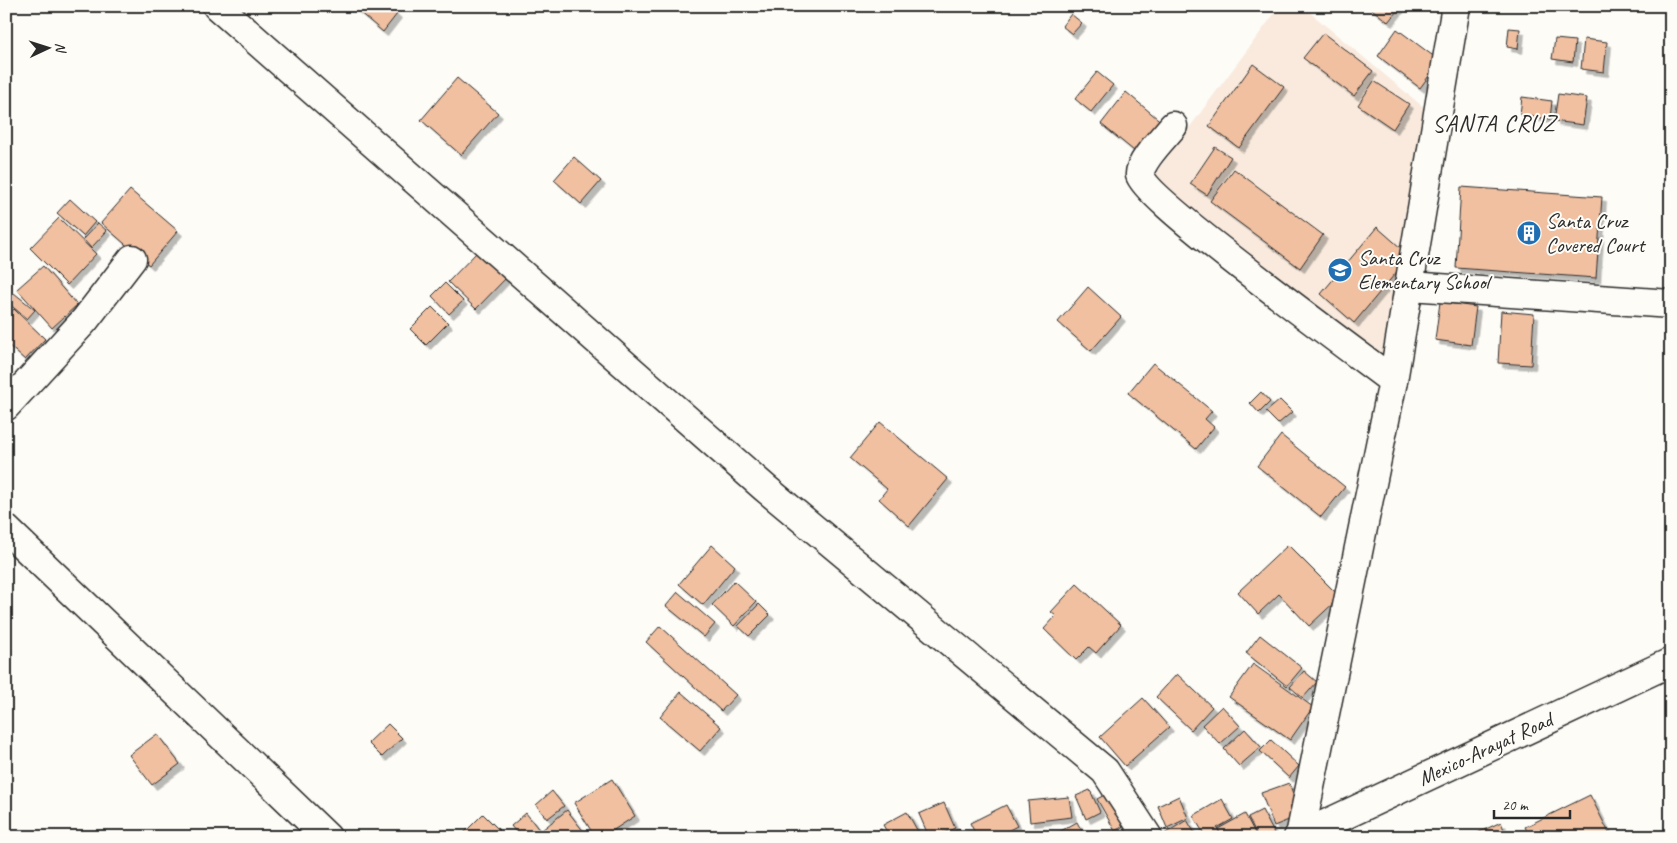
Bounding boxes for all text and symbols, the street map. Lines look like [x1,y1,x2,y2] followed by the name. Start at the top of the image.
[22,22,72,72] north arrow
[52,42,69,54] text: N
[1432,108,1558,138] district label: SANTA CRUZ
[1546,208,1647,258] place label: Santa Cruz Covered Court
[1516,220,1542,246] building icon: Santa Cruz Covered Court
[1358,245,1493,295] place label: Santa Cruz Elementary School
[1327,257,1353,283] school or university icon: Santa Cruz Elementary School
[1414,705,1560,791] street label: Mexico-Arayat Road
[1494,788,1571,820] scale bar
[1502,796,1529,815] text: 20 m

